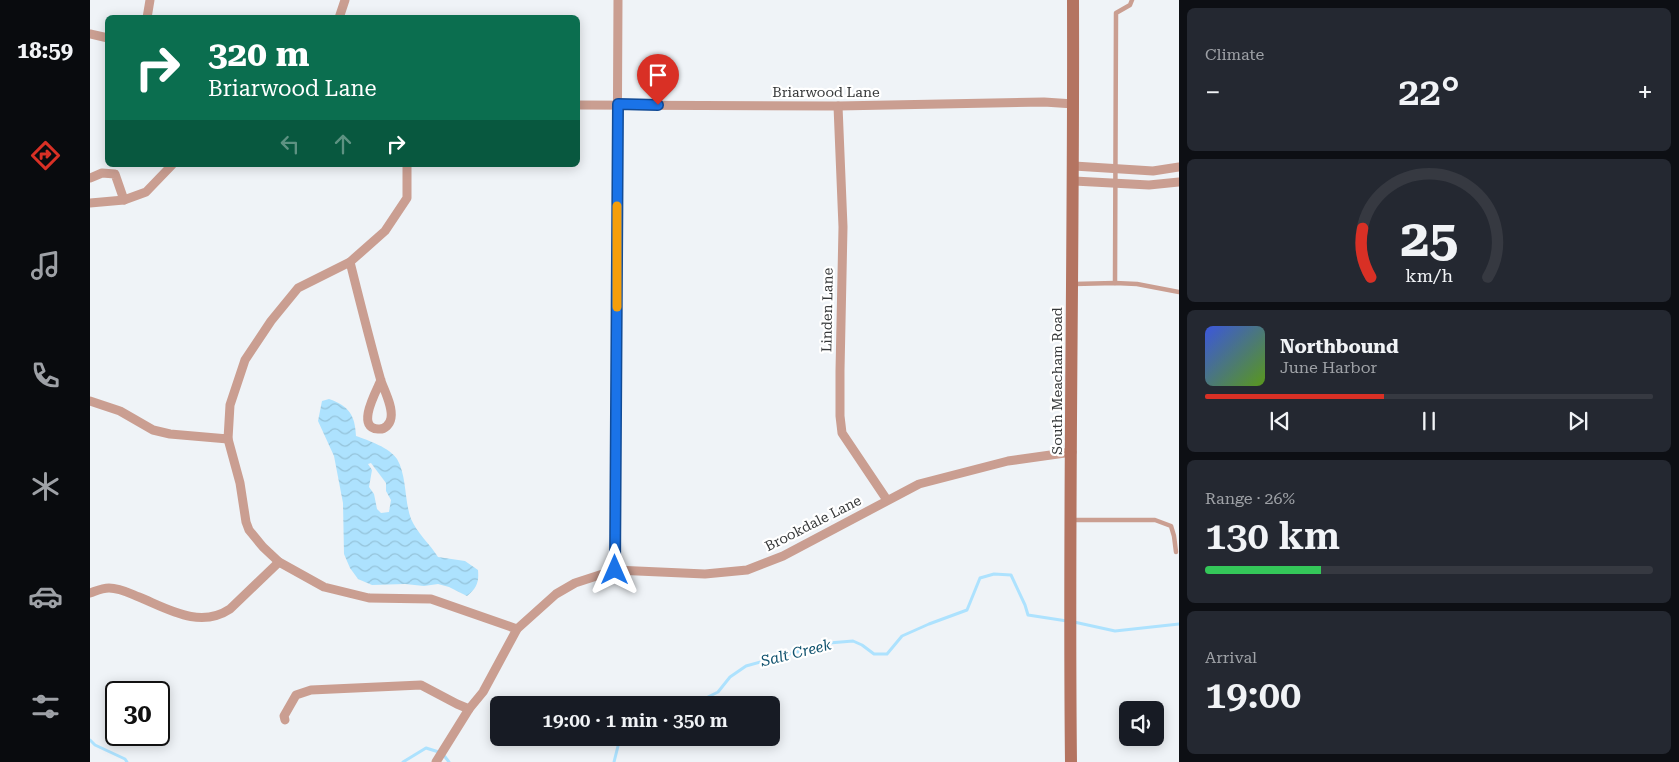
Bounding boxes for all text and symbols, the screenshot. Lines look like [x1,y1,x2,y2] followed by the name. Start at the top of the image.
[208,34,309,75] text: 320 m
[125,35,190,100] icon: right
[17,38,73,63] text: 18:59
[1205,45,1264,64] text: Climate
[637,54,679,105] pin
[644,61,672,89] icon: arrive
[1398,70,1460,114] text: 22°
[208,76,377,101] text: Briarwood Lane
[1205,76,1221,109] text: −
[1637,76,1653,109] text: +
[772,84,880,100] street label: Briarwood Lane
[276,130,304,158] icon: left
[329,130,357,158] icon: ahead
[382,130,410,158] icon: right
[28,138,63,173] icon: directions
[1400,208,1458,269] text: 25
[28,248,63,283] icon: music
[1405,265,1453,286] text: km/h
[818,267,836,352] street label: Linden Lane
[1049,307,1065,455] street label: South Meacham Road
[1280,335,1399,358] text: Northbound
[28,358,63,393] icon: phone
[1280,358,1377,377] text: June Harbor
[1266,407,1294,435] icon: previous
[1415,407,1443,435] icon: pause
[1564,407,1592,435] icon: next
[28,469,63,504] icon: climate
[1205,489,1295,508] text: Range · 26%
[762,492,864,554] street label: Brookdale Lane
[1205,514,1340,558] text: 130 km
[588,543,640,595] position arrow
[28,579,63,614] icon: car
[758,635,834,671] water label: Salt Creek
[1205,648,1257,667] text: Arrival
[1205,673,1301,717] text: 19:00
[105,681,170,746] speed limit sign: 30
[28,689,63,724] icon: filters
[1119,701,1164,746] map controls
[1119,701,1164,746] button: sound
[542,709,728,732] text: 19:00 · 1 min · 350 m

